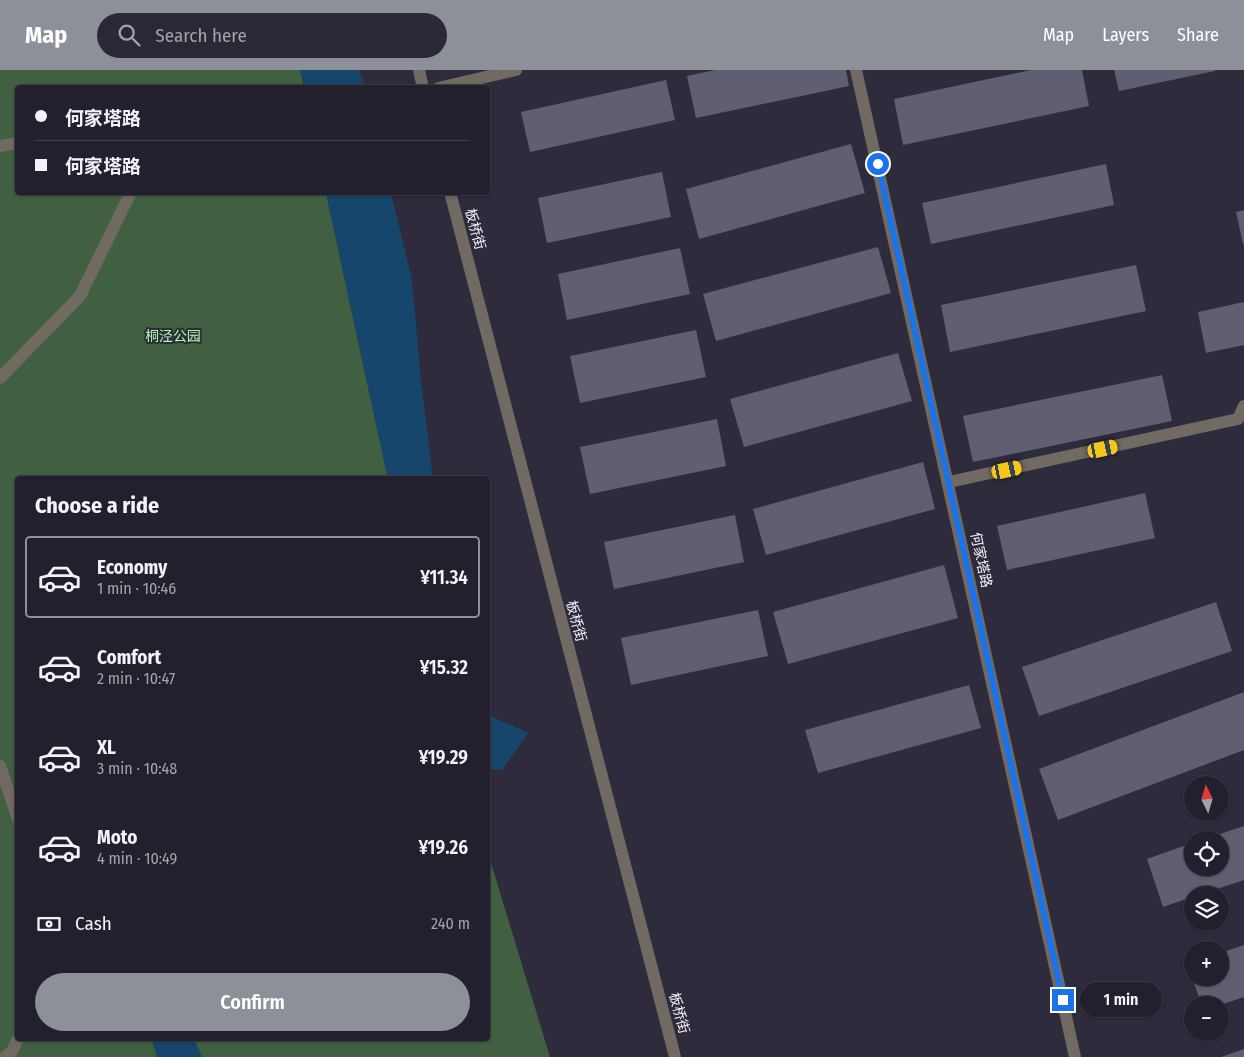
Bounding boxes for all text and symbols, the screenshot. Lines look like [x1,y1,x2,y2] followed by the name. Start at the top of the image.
[97,13,447,58] search box
[25,21,67,49] text: Map
[115,21,143,49] icon: search
[155,24,247,47] text: Search here
[1043,24,1074,46] text: Map
[1102,24,1149,46] text: Layers
[1177,24,1219,46] text: Share
[65,107,141,130] text: 何家塔路
[867,153,889,175] route start
[65,155,141,178] text: 何家塔路
[461,207,489,251] street label: 板桥街
[145,328,201,345] park label: 桐泾公园
[1086,439,1119,459] car
[990,460,1023,480] car
[35,492,159,519] text: Choose a ride
[967,531,995,589] street label: 何家塔路
[37,555,82,600] icon: car
[97,556,167,579] text: Economy
[420,566,468,589] text: ¥11.34
[97,579,176,598] text: 1 min · 10:46
[562,599,590,643] street label: 板桥街
[37,645,82,690] icon: car
[97,646,161,669] text: Comfort
[420,656,468,679] text: ¥15.32
[97,669,175,688] text: 2 min · 10:47
[37,735,82,780] icon: car
[97,736,116,759] text: XL
[419,746,468,769] text: ¥19.29
[97,759,177,778] text: 3 min · 10:48
[1184,776,1229,821] north arrow
[1184,776,1229,1041] map controls
[37,825,82,870] icon: car
[97,826,137,849] text: Moto
[1184,831,1229,876] button: locate
[418,836,468,859] text: ¥19.26
[97,849,177,868] text: 4 min · 10:49
[1184,886,1229,931] button: layers
[35,910,63,938] icon: cash
[75,912,112,935] text: Cash
[431,914,470,933] text: 240 m
[1184,941,1229,986] button: +
[35,973,470,1031] button: Confirm
[1080,982,1163,1018] callout: 1 min
[1052,989,1074,1011] route end
[1104,990,1138,1009] text: 1 min
[665,991,693,1035] street label: 板桥街
[1184,996,1229,1041] button: −

